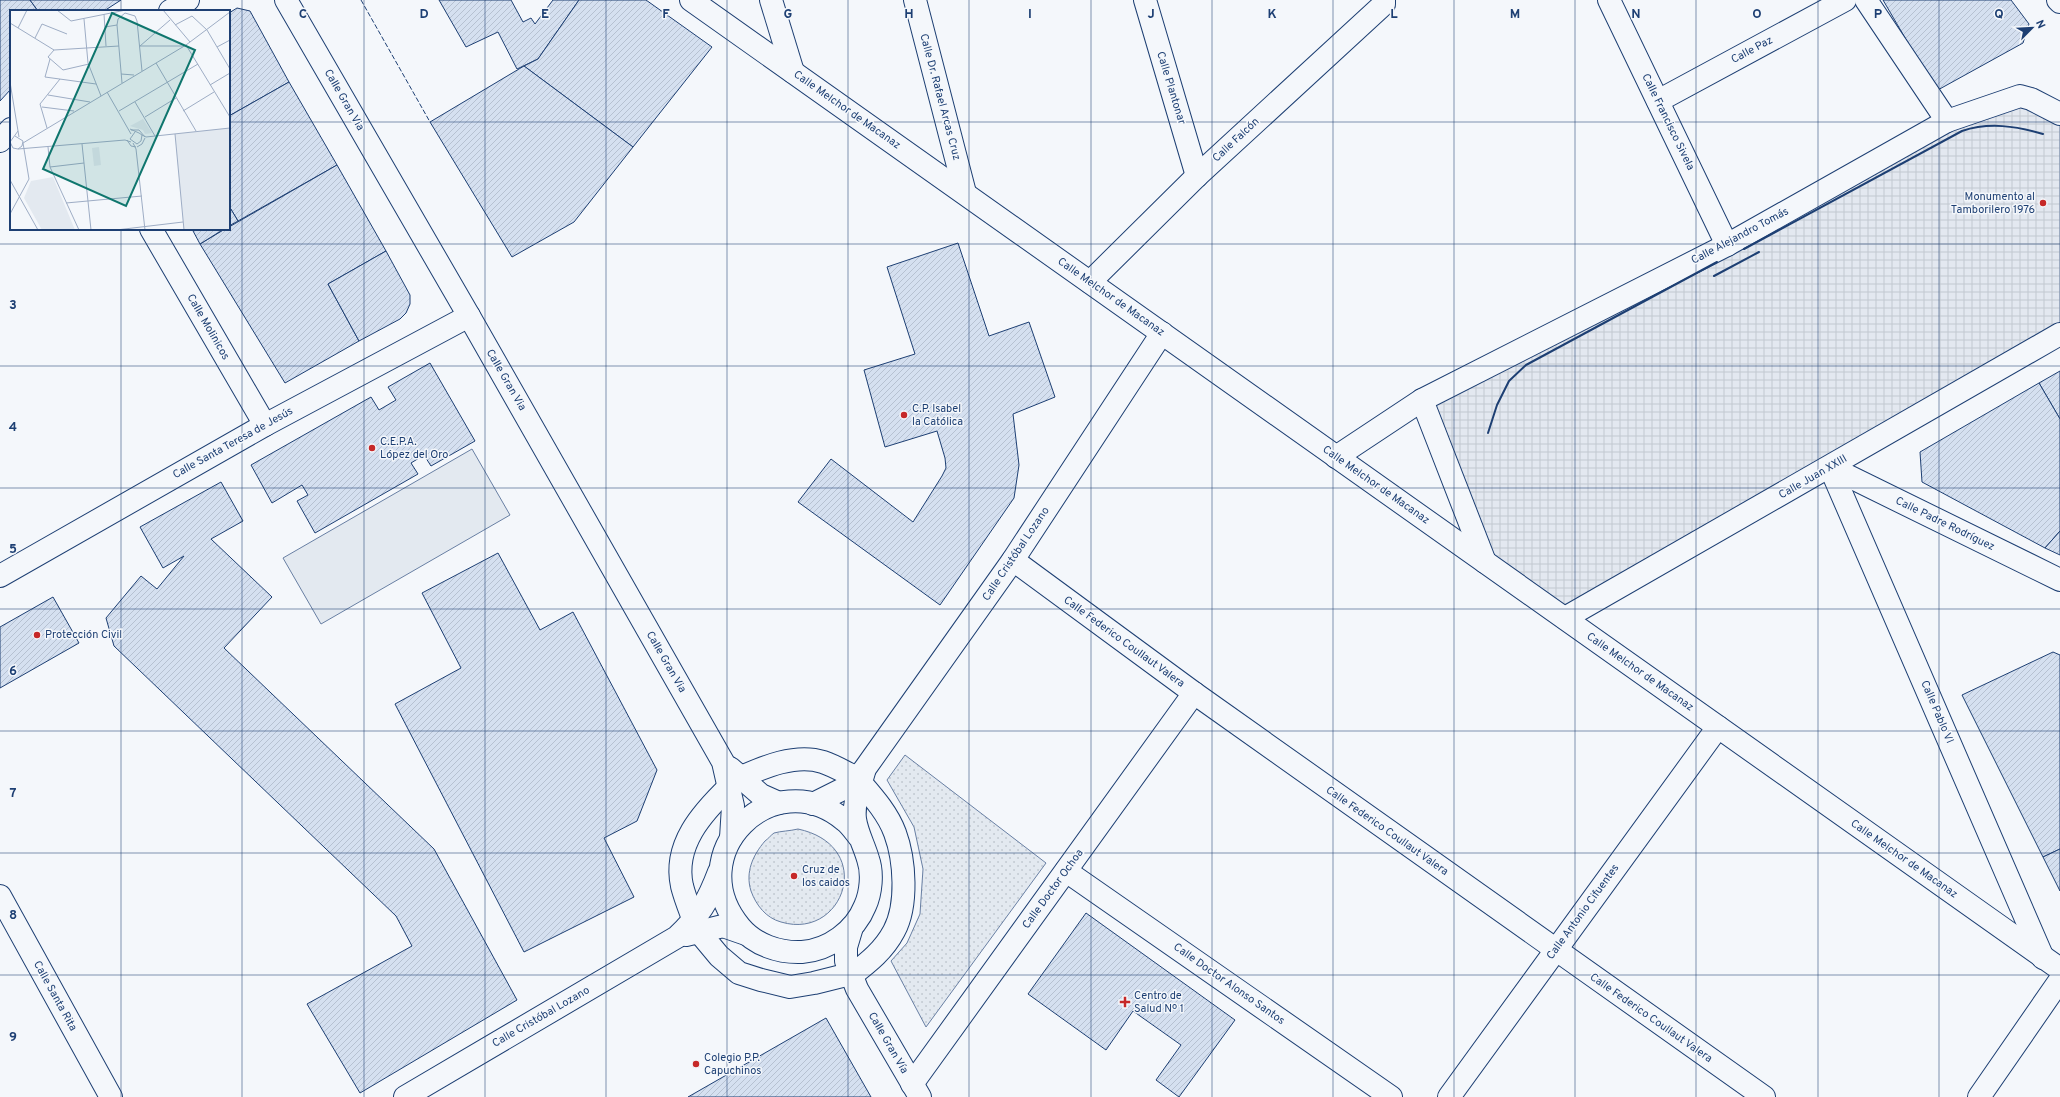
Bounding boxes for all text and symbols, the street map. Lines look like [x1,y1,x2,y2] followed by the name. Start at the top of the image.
[299,7,307,23] text: C
[419,7,429,23] text: D
[541,7,549,23] text: E
[662,7,670,23] text: F
[784,7,793,23] text: G
[904,7,914,23] text: H
[1028,7,1032,23] text: I
[1147,7,1155,23] text: J
[1267,7,1277,23] text: K
[1390,7,1398,23] text: L
[1510,7,1520,23] text: M
[1631,7,1641,23] text: N
[1752,7,1762,23] text: O
[1874,7,1883,23] text: P
[1994,7,2004,23] text: Q
[2012,8,2052,48] north arrow
[10,10,230,230] inset map
[2032,18,2048,31] text: N
[916,32,964,162] street label: Calle Dr. Rafael Arcas Cruz
[1729,33,1775,67] street label: Calle Paz
[1153,50,1189,127] street label: Calle Plantonar
[321,67,367,133] street label: Calle Gran Via
[791,68,903,152] street label: Calle Melchor de Macanaz
[1638,71,1698,173] street label: Calle Francisco Sivela
[1210,115,1262,165] street label: Calle Falcón
[1951,190,2035,217] place label: Monumento al Tamborilero 1976
[2038,198,2048,208] marker: Monumento al Tamborilero 1976
[1689,204,1791,268] street label: Calle Alejandro Tomás
[1055,255,1167,339] street label: Calle Melchor de Macanaz
[184,292,232,362] street label: Calle Molinicos
[9,298,17,314] text: 3
[483,347,529,413] street label: Calle Gran Via
[912,402,963,429] place label: C.P. Isabel la Católica
[170,404,296,482] street label: Calle Santa Teresa de Jesús
[899,410,909,420] marker: C.P. Isabel la Católica
[9,420,17,436] text: 4
[380,435,448,462] place label: C.E.P.A. López del Oro
[367,443,377,453] marker: C.E.P.A. López del Oro
[1320,443,1432,527] street label: Calle Melchor de Macanaz
[1776,452,1850,502] street label: Calle Juan XXIII
[1893,494,1997,554] street label: Calle Padre Rodríguez
[979,504,1053,604] street label: Calle Cristóbal Lozano
[9,542,17,558] text: 5
[1061,593,1188,691] street label: Calle Federico Coullaut Valera
[45,628,122,642] place label: Protección Civil
[643,629,689,695] street label: Calle Gran Via
[32,630,42,640] marker: Protección Civil
[1584,630,1696,714] street label: Calle Melchor de Macanaz
[9,664,17,680] text: 6
[1917,678,1957,746] street label: Calle Pablo VI
[1323,783,1451,879] street label: Calle Federico Coullaut Valera
[10,786,17,802] text: 7
[1848,817,1960,901] street label: Calle Melchor de Macanaz
[1019,846,1087,932] street label: Calle Doctor Ochoa
[1544,862,1622,962] street label: Calle Antonio Cifuentes
[802,863,850,890] place label: Cruz de los caidos
[789,871,799,881] marker: Cruz de los caidos
[9,908,17,924] text: 8
[1171,940,1287,1028] street label: Calle Doctor Alonso Santos
[30,958,80,1034] street label: Calle Santa Rita
[1587,970,1715,1066] street label: Calle Federico Coullaut Valera
[490,983,592,1051] street label: Calle Cristóbal Lozano
[1134,989,1184,1016] place label: Centro de Salud Nº 1
[1119,996,1131,1008] marker: Centro de Salud Nº 1
[865,1010,911,1076] street label: Calle Gran Vía
[9,1030,17,1046] text: 9
[704,1051,761,1078] place label: Colegio P.P. Capuchinos
[691,1059,701,1069] marker: Colegio P.P. Capuchinos

